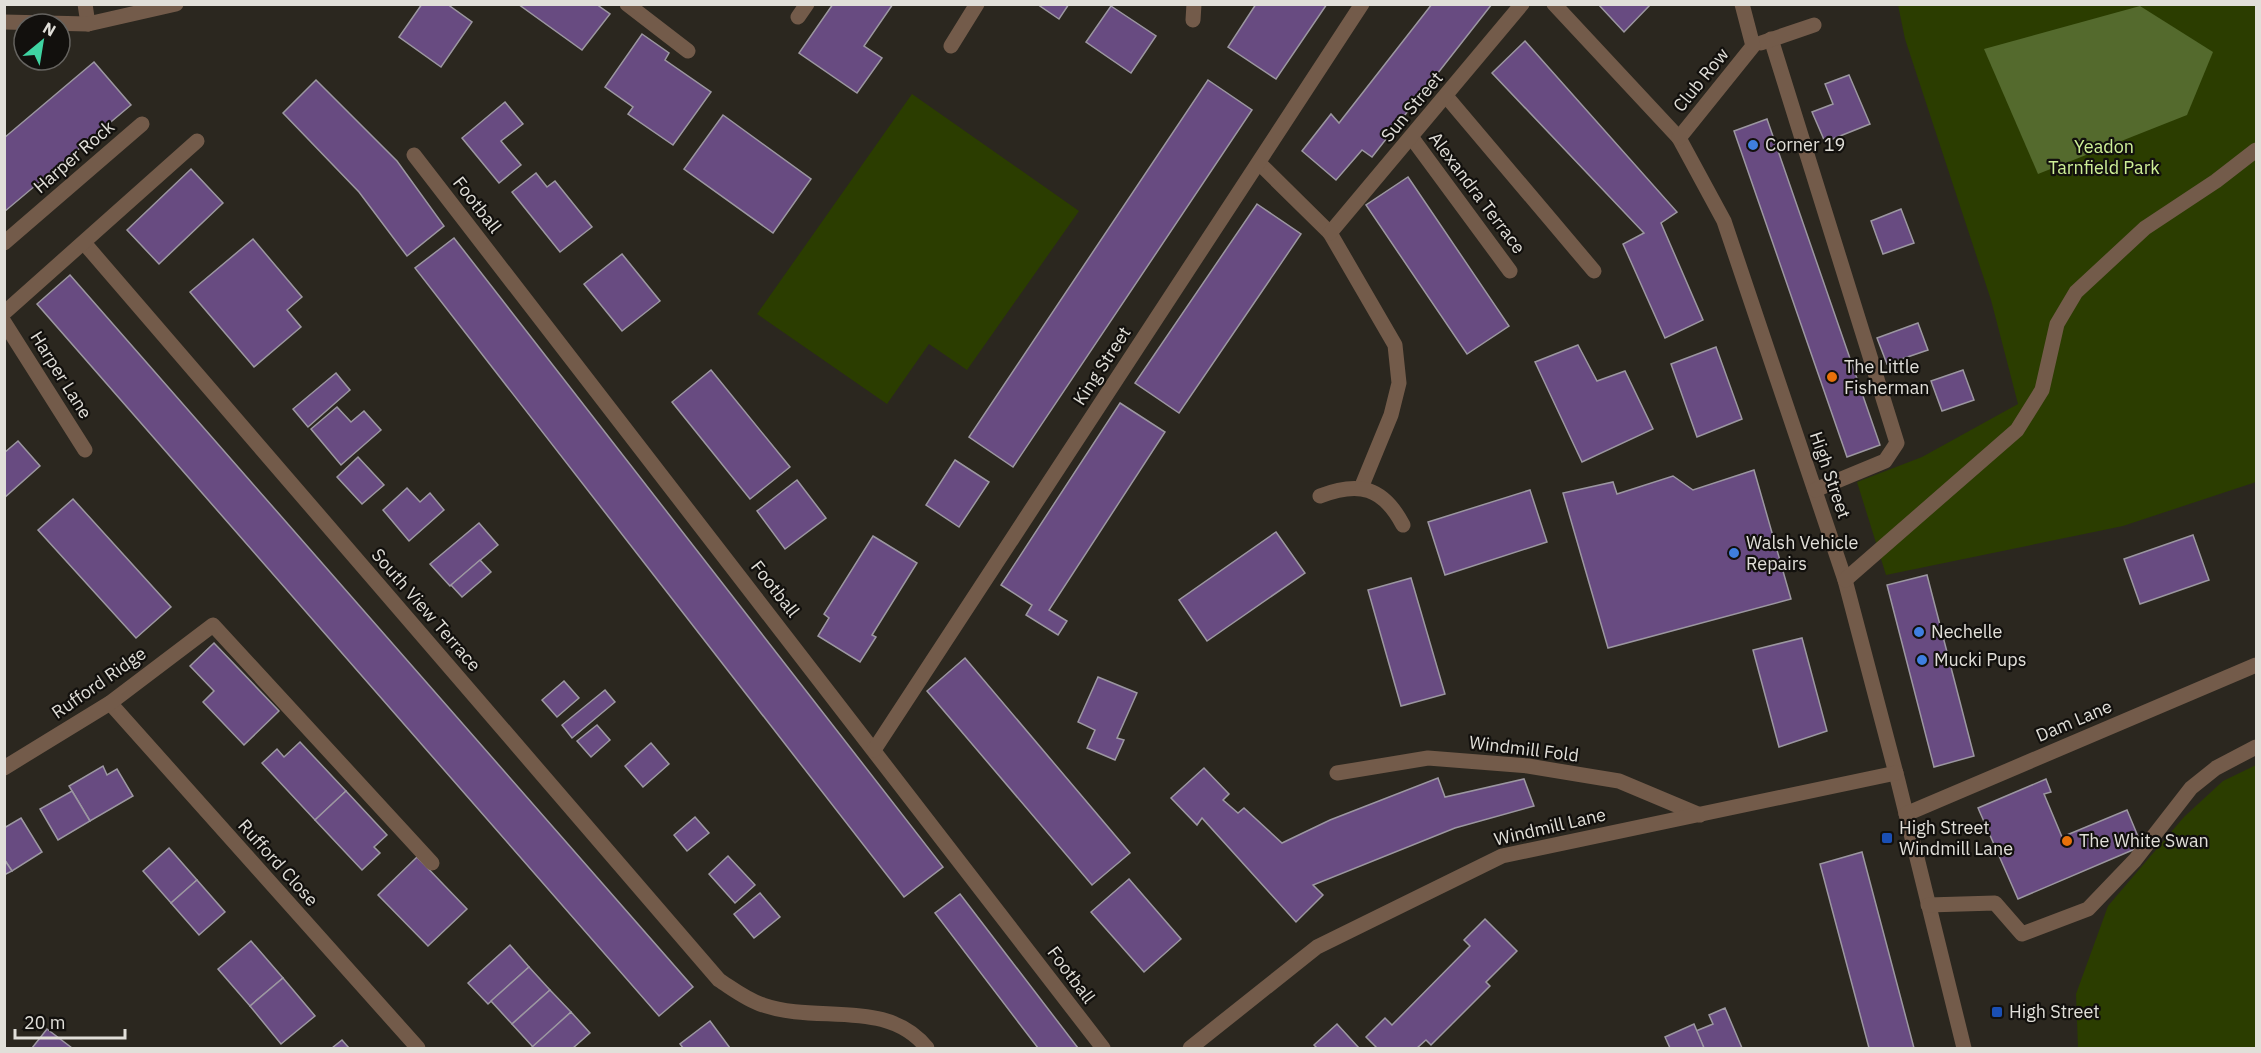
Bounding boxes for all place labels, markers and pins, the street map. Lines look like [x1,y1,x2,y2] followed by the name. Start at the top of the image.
[1765,133,1845,156] place label: Corner 19
[1746,138,1760,152] marker: Corner 19
[1844,355,1930,399] place label: The Little Fisherman
[1825,370,1839,384] marker: The Little Fisherman
[1746,531,1859,575] place label: Walsh Vehicle Repairs
[1727,546,1741,560] marker: Walsh Vehicle Repairs
[1931,620,2002,643] place label: Nechelle
[1912,625,1926,639] marker: Nechelle
[1934,648,2026,671] place label: Mucki Pups
[1915,653,1929,667] marker: Mucki Pups
[1899,816,2013,860] place label: High Street Windmill Lane
[2079,829,2209,852] place label: The White Swan
[1880,831,1894,845] marker: High Street Windmill Lane
[2060,834,2074,848] marker: The White Swan
[2009,1000,2100,1023] place label: High Street
[1990,1005,2004,1019] marker: High Street

